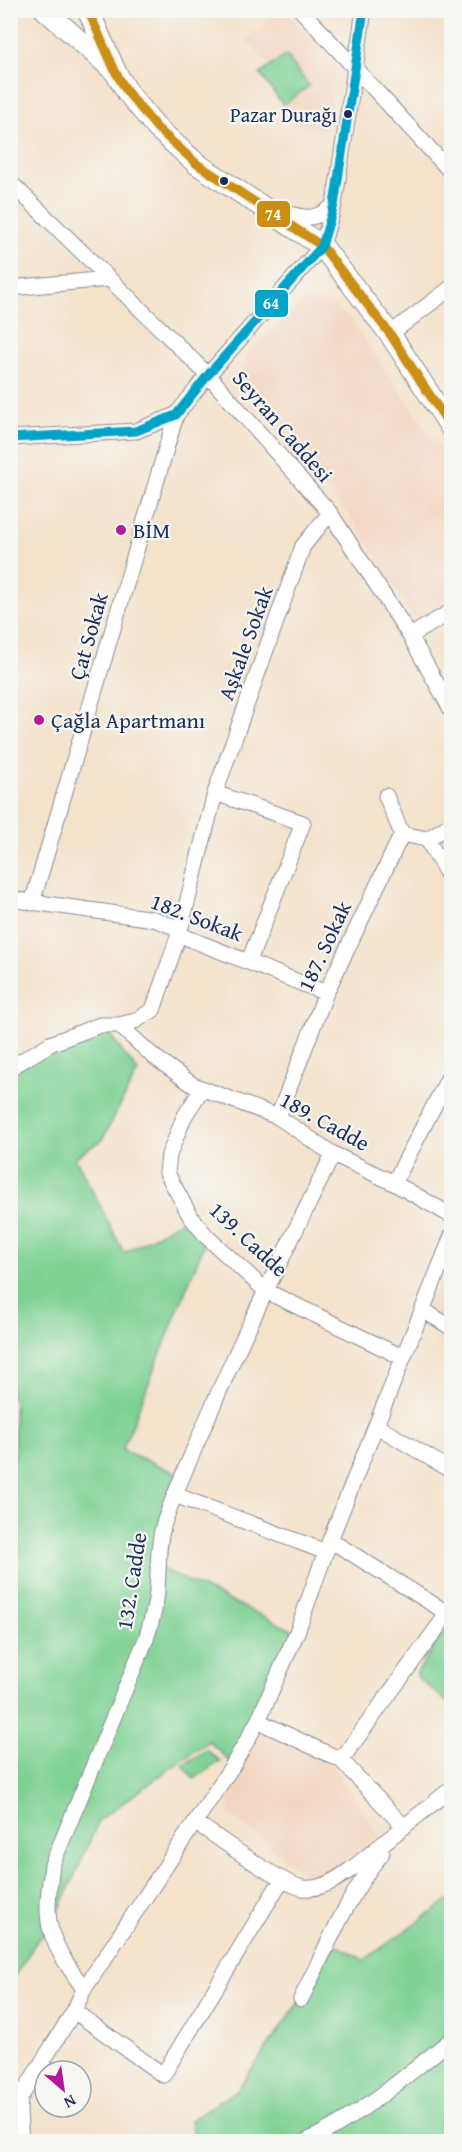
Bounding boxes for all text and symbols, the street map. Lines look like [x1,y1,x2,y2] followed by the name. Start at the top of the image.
[230,100,337,129] place label: Pazar Durağı
[342,108,354,120] marker: Pazar Durağı
[218,175,230,187] unlabelled marker
[256,200,291,228] line badge: 74
[265,202,281,226] text: 74
[254,289,289,318] line badge: 64
[263,291,279,315] text: 64
[225,363,341,489] street label: Seyran Caddesi
[133,514,170,546] place label: BİM
[114,523,128,537] marker: BİM
[209,581,281,705] street label: Aşkale Sokak
[60,588,116,684] street label: Çat Sokak
[51,704,205,736] place label: Çağla Apartmanı
[32,713,46,727] marker: Çağla Apartmanı
[146,885,249,950] street label: 182. Sokak
[289,895,359,997] street label: 187. Sokak
[274,1083,376,1159] street label: 189. Cadde
[202,1194,296,1284] street label: 139. Cadde
[108,1530,154,1632] street label: 132. Cadde
[33,2059,93,2119] north arrow
[60,2089,81,2115] text: N

